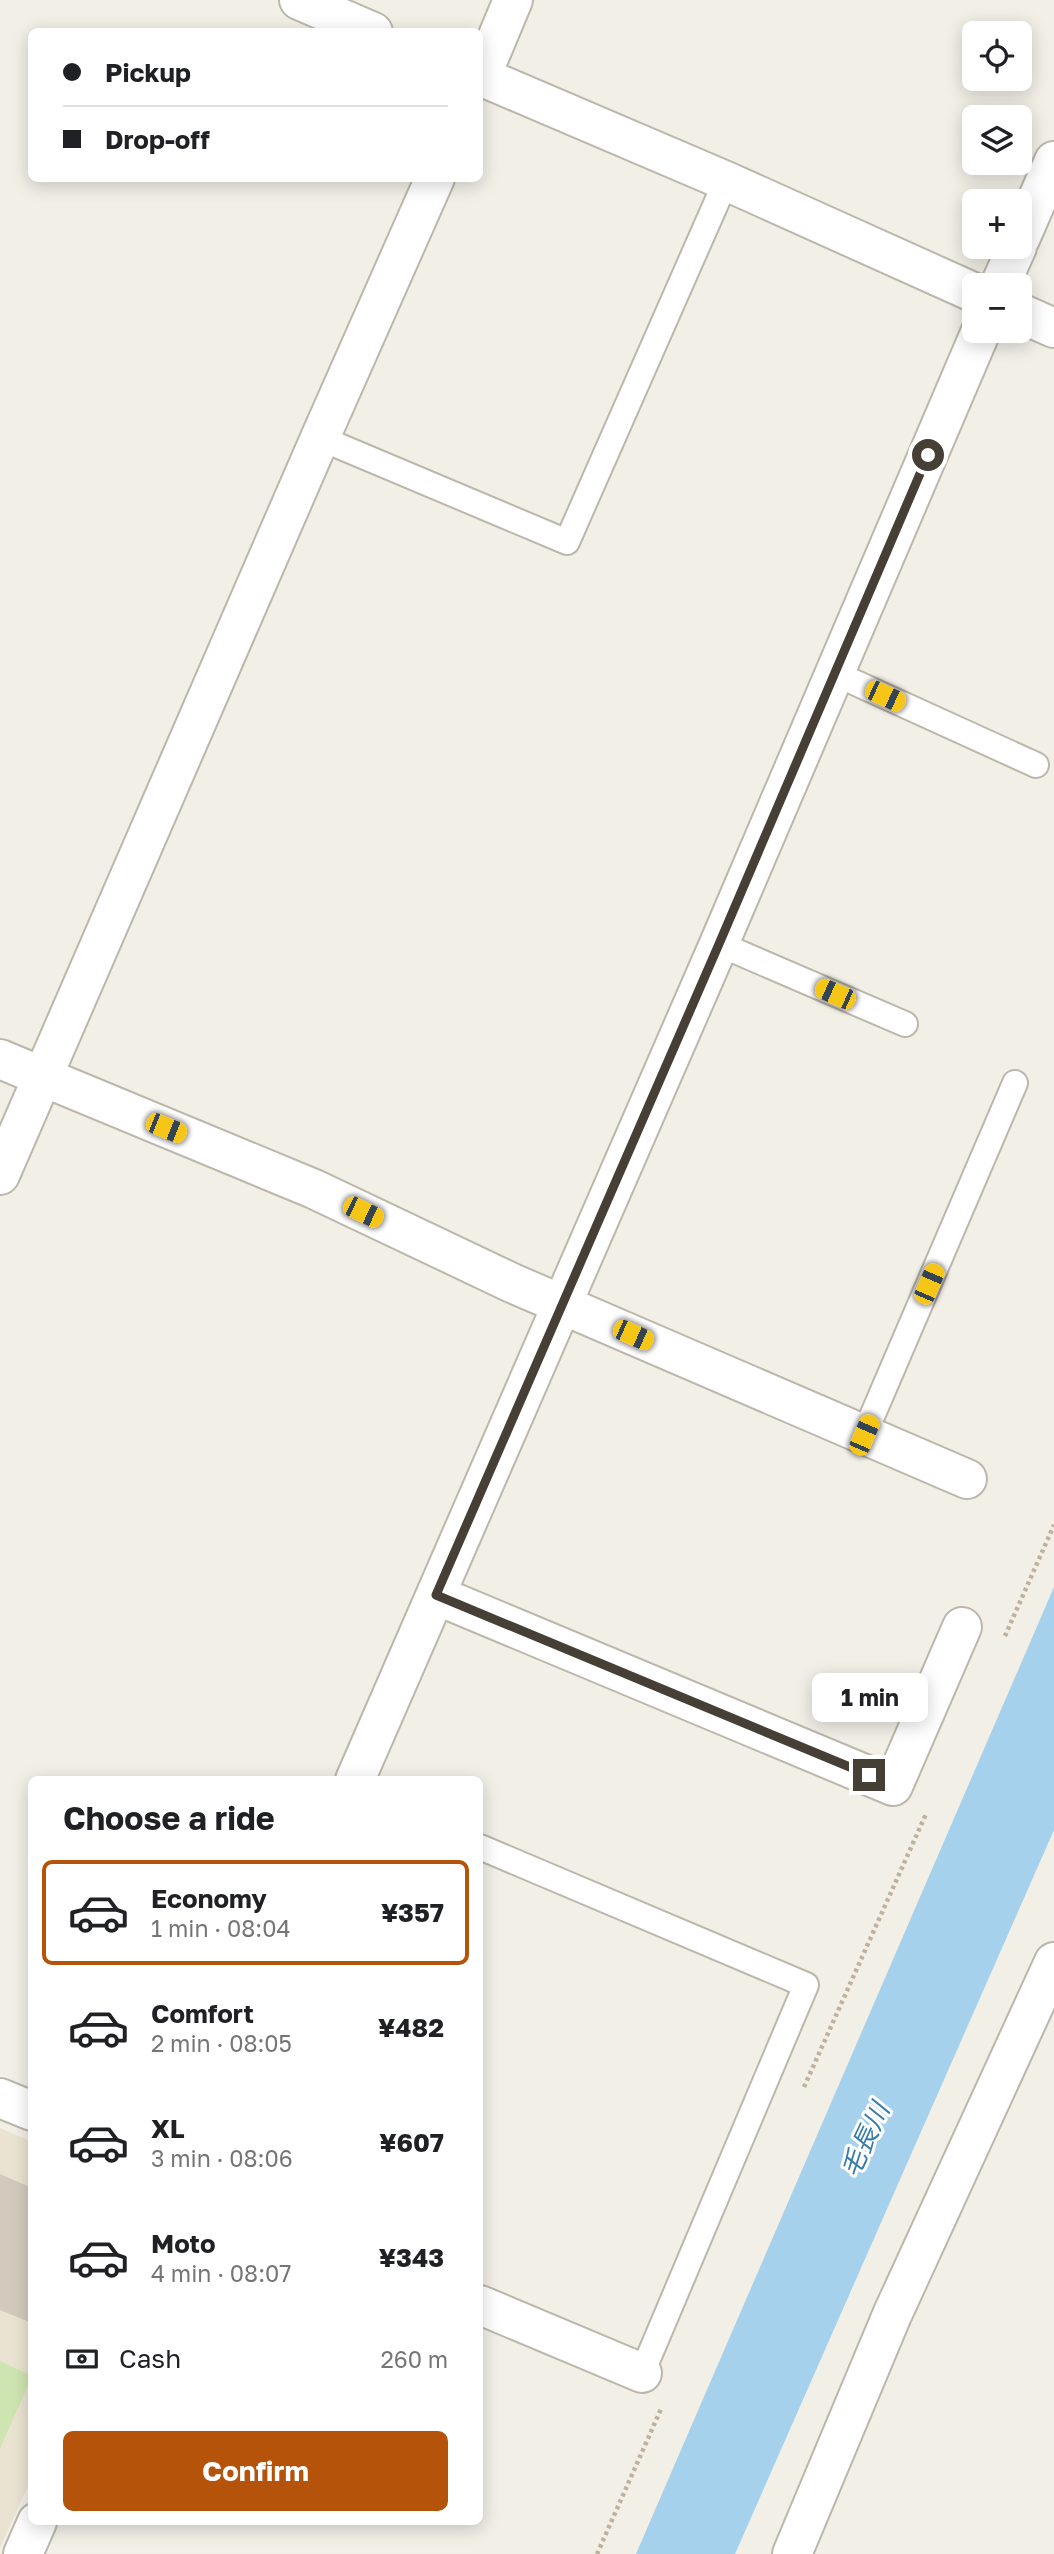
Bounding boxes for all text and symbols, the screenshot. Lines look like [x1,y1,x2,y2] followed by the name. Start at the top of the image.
[962,21,1032,343] map controls
[962,21,1032,91] button: locate
[105,57,191,88] text: Pickup
[962,105,1032,175] button: layers
[105,124,210,155] text: Drop-off
[962,189,1032,259] button: +
[962,273,1032,343] button: −
[912,439,944,471] route start
[862,678,909,714] car
[812,976,859,1012] car
[143,1110,190,1146] car
[340,1193,387,1231] car
[912,1261,947,1307] car
[610,1317,657,1353] car
[847,1412,882,1458] car
[811,1674,927,1722] callout: 1 min
[841,1683,899,1711] text: 1 min
[853,1759,885,1791] route end
[63,1799,275,1837] text: Choose a ride
[67,1881,130,1944] icon: car
[151,1883,267,1914] text: Economy
[381,1897,444,1928] text: ¥357
[151,1914,290,1942] text: 1 min · 08:04
[67,1996,130,2059] icon: car
[151,1998,254,2029] text: Comfort
[378,2012,444,2043] text: ¥482
[151,2029,292,2057] text: 2 min · 08:05
[834,2095,896,2182] water label: 毛長川
[67,2111,130,2174] icon: car
[151,2113,185,2144] text: XL
[379,2127,444,2158] text: ¥607
[151,2144,293,2172] text: 3 min · 08:06
[67,2226,130,2289] icon: car
[151,2228,216,2259] text: Moto
[379,2242,444,2273] text: ¥343
[151,2259,291,2287] text: 4 min · 08:07
[63,2340,101,2378] icon: cash
[119,2343,181,2374] text: Cash
[380,2345,448,2373] text: 260 m
[63,2431,448,2511] button: Confirm

